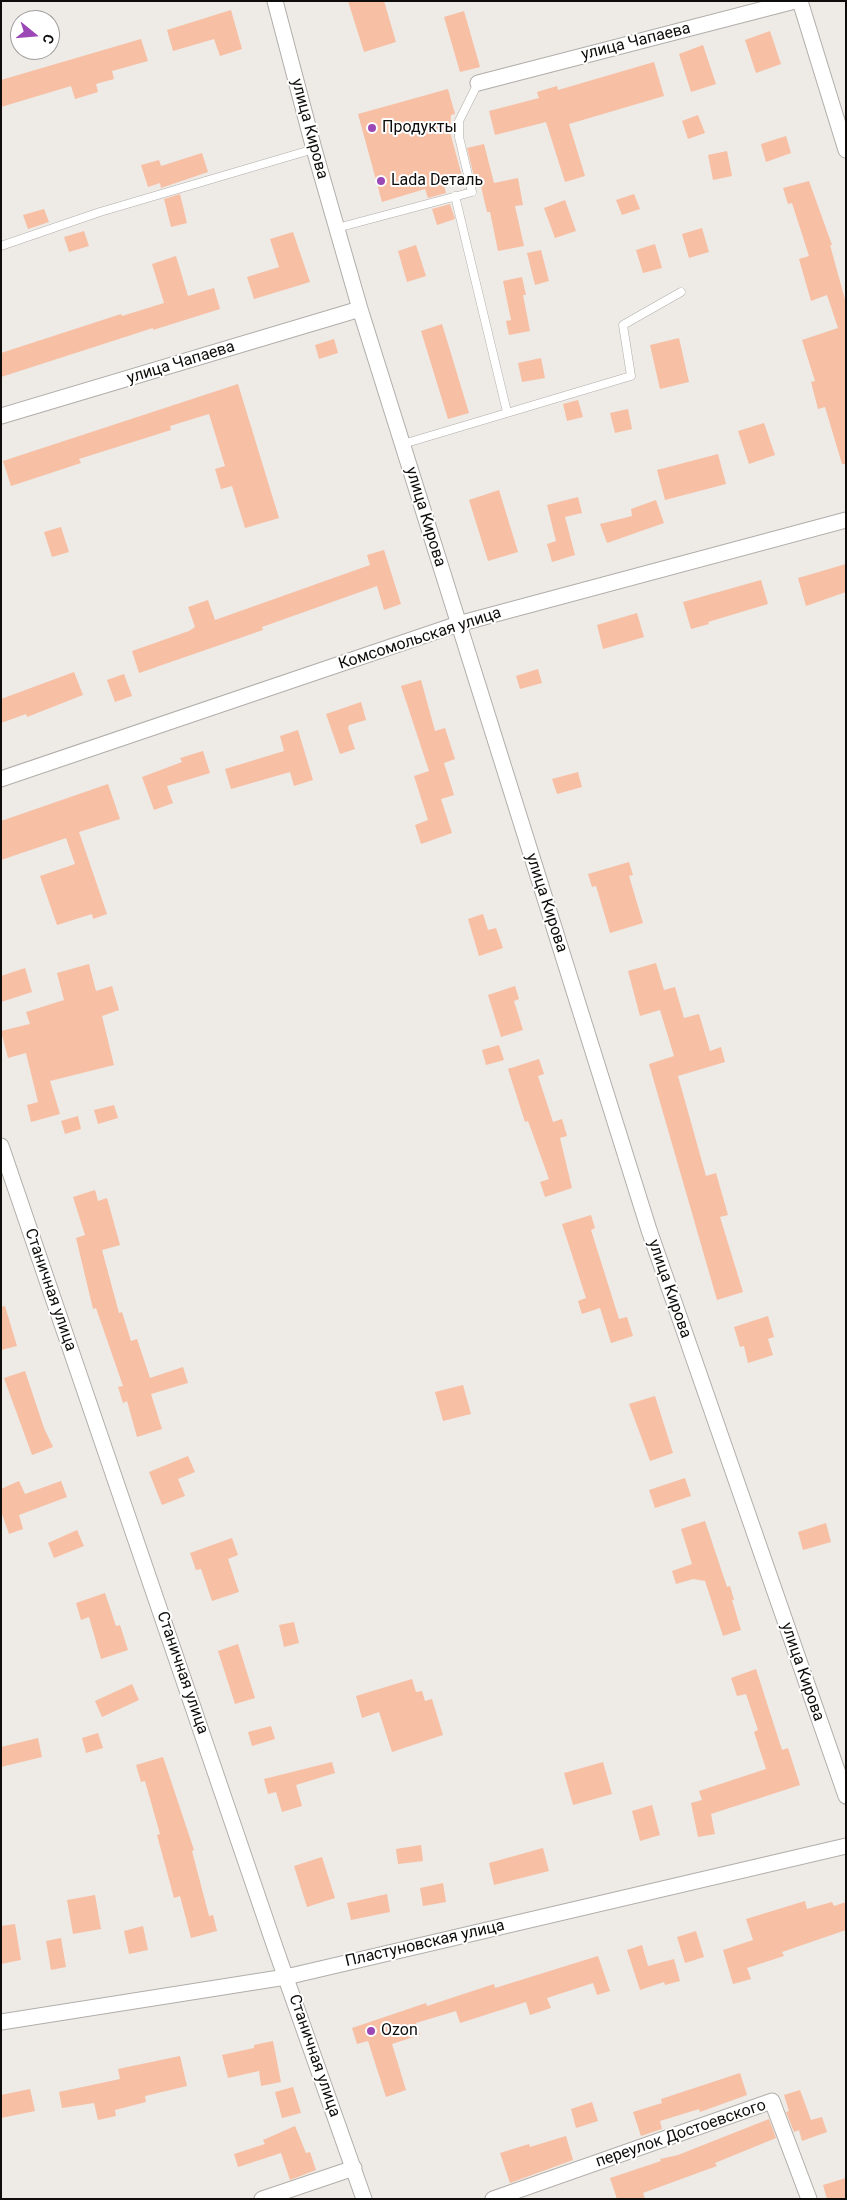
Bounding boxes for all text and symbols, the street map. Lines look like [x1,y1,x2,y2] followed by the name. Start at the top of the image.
[10,10,60,60] north arrow
[579,19,693,65] street label: улица Чапаева
[39,32,57,46] text: С
[286,77,332,181] street label: улица Кирова
[382,118,457,138] place label: Продукты
[366,122,378,134] marker: Продукты
[391,171,483,191] place label: Lada Dеталь
[375,175,387,187] marker: Lada Dеталь
[125,337,237,389] street label: улица Чапаева
[401,465,449,569] street label: улица Кирова
[336,604,504,674] street label: Комсомольская улица
[521,851,571,955] street label: улица Кирова
[20,1226,80,1354] street label: Станичная улица
[643,1237,695,1341] street label: улица Кирова
[152,1609,212,1737] street label: Станичная улица
[776,1620,828,1724] street label: улица Кирова
[343,1916,507,1972] street label: Пластуновская улица
[284,1992,344,2120] street label: Станичная улица
[381,2021,418,2041] place label: Ozon
[365,2025,377,2037] marker: Ozon
[593,2096,769,2172] street label: переулок Достоевского

